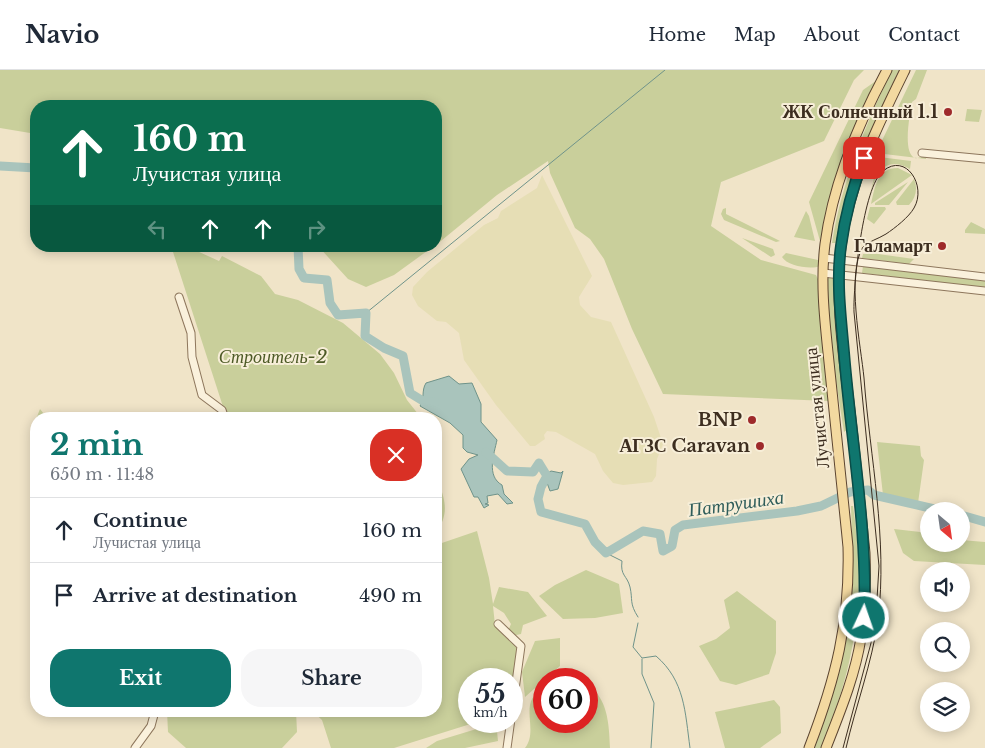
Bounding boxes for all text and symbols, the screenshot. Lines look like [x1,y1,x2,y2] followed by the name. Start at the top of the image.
[25,20,99,49] text: Navio
[648,24,706,46] text: Home
[734,24,776,46] text: Map
[804,24,860,46] text: About
[888,24,960,46] text: Contact
[782,101,938,123] place label: ЖК Солнечный 1.1
[942,106,954,118] marker: ЖК Солнечный 1.1
[133,117,246,160] text: 160 m
[50,120,115,185] icon: ahead
[843,137,885,179] pin
[850,144,878,172] icon: arrive
[133,160,281,187] text: Лучистая улица
[143,215,171,243] icon: left
[196,215,224,243] icon: ahead
[249,215,277,243] icon: ahead
[302,215,330,243] icon: right
[854,235,932,257] place label: Галамарт
[936,240,948,252] marker: Галамарт
[219,346,327,368] park label: Строитель-2
[800,346,834,470] street label: Лучистая улица
[698,409,742,431] place label: BNP
[746,414,758,426] marker: BNP
[50,426,143,463] text: 2 min
[370,429,422,481] button: close
[619,435,750,457] place label: АГЗС Caravan
[754,440,766,452] marker: АГЗС Caravan
[50,464,154,484] text: 650 m · 11:48
[686,485,785,522] water label: Патрушиха
[920,502,970,552] north arrow
[920,502,970,732] map controls
[93,509,188,532] text: Continue
[50,516,78,544] icon: ahead
[362,519,422,542] text: 160 m
[93,532,201,552] text: Лучистая улица
[920,562,970,612] button: sound
[50,581,78,609] icon: arrive
[93,584,297,607] text: Arrive at destination
[359,584,422,607] text: 490 m
[837,591,889,643] position arrow
[920,622,970,672] button: search
[50,649,231,707] button: Exit
[241,649,422,707] button: Share
[533,668,598,733] speed limit sign: 60
[476,679,505,710] text: 55
[920,682,970,732] button: layers
[473,705,508,720] text: km/h

